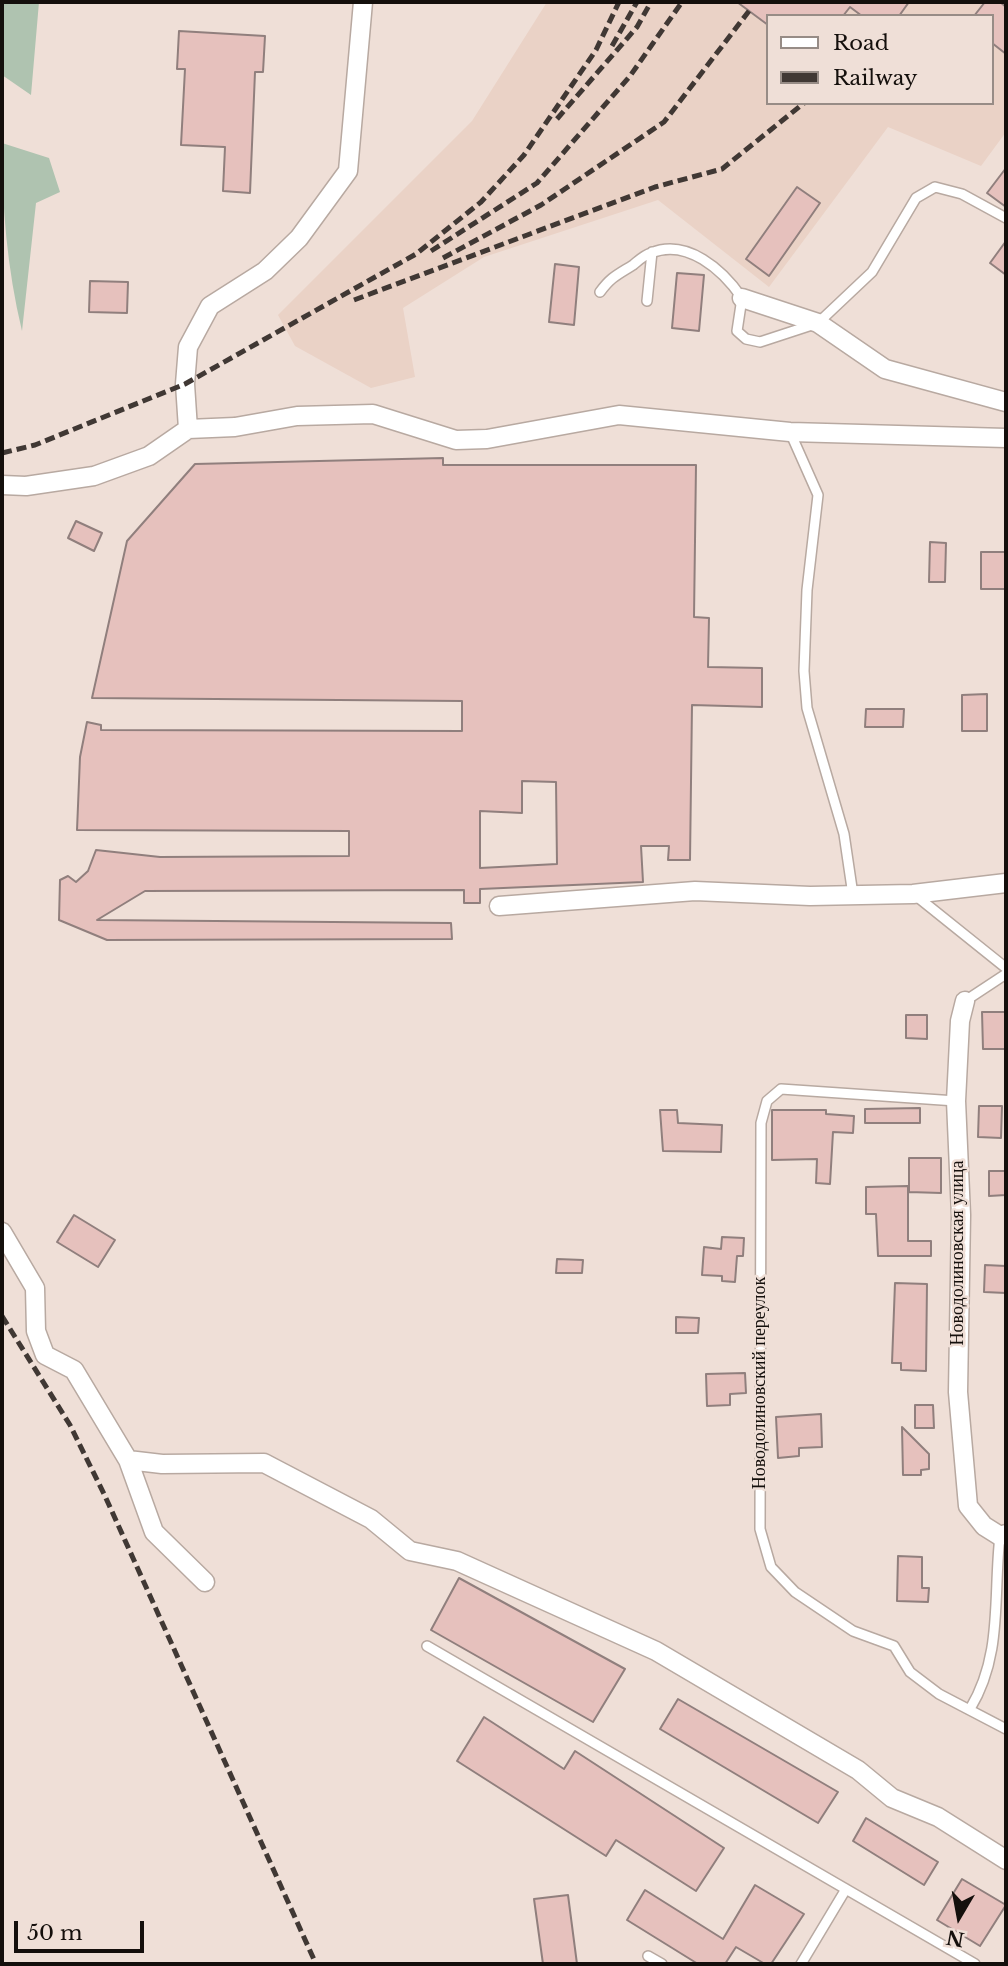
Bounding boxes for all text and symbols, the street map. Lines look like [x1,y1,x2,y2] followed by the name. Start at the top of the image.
[766,14,994,105] legend
[833,30,889,56] text: Road
[833,65,917,91] text: Railway
[947,1161,969,1345] street label: Новодолиновская улица
[749,1277,771,1489] street label: Новодолиновский переулок
[924,1882,994,1952] north arrow
[18,1906,147,1950] scale bar
[27,1920,82,1946] text: 50 m
[944,1925,966,1951] text: N

